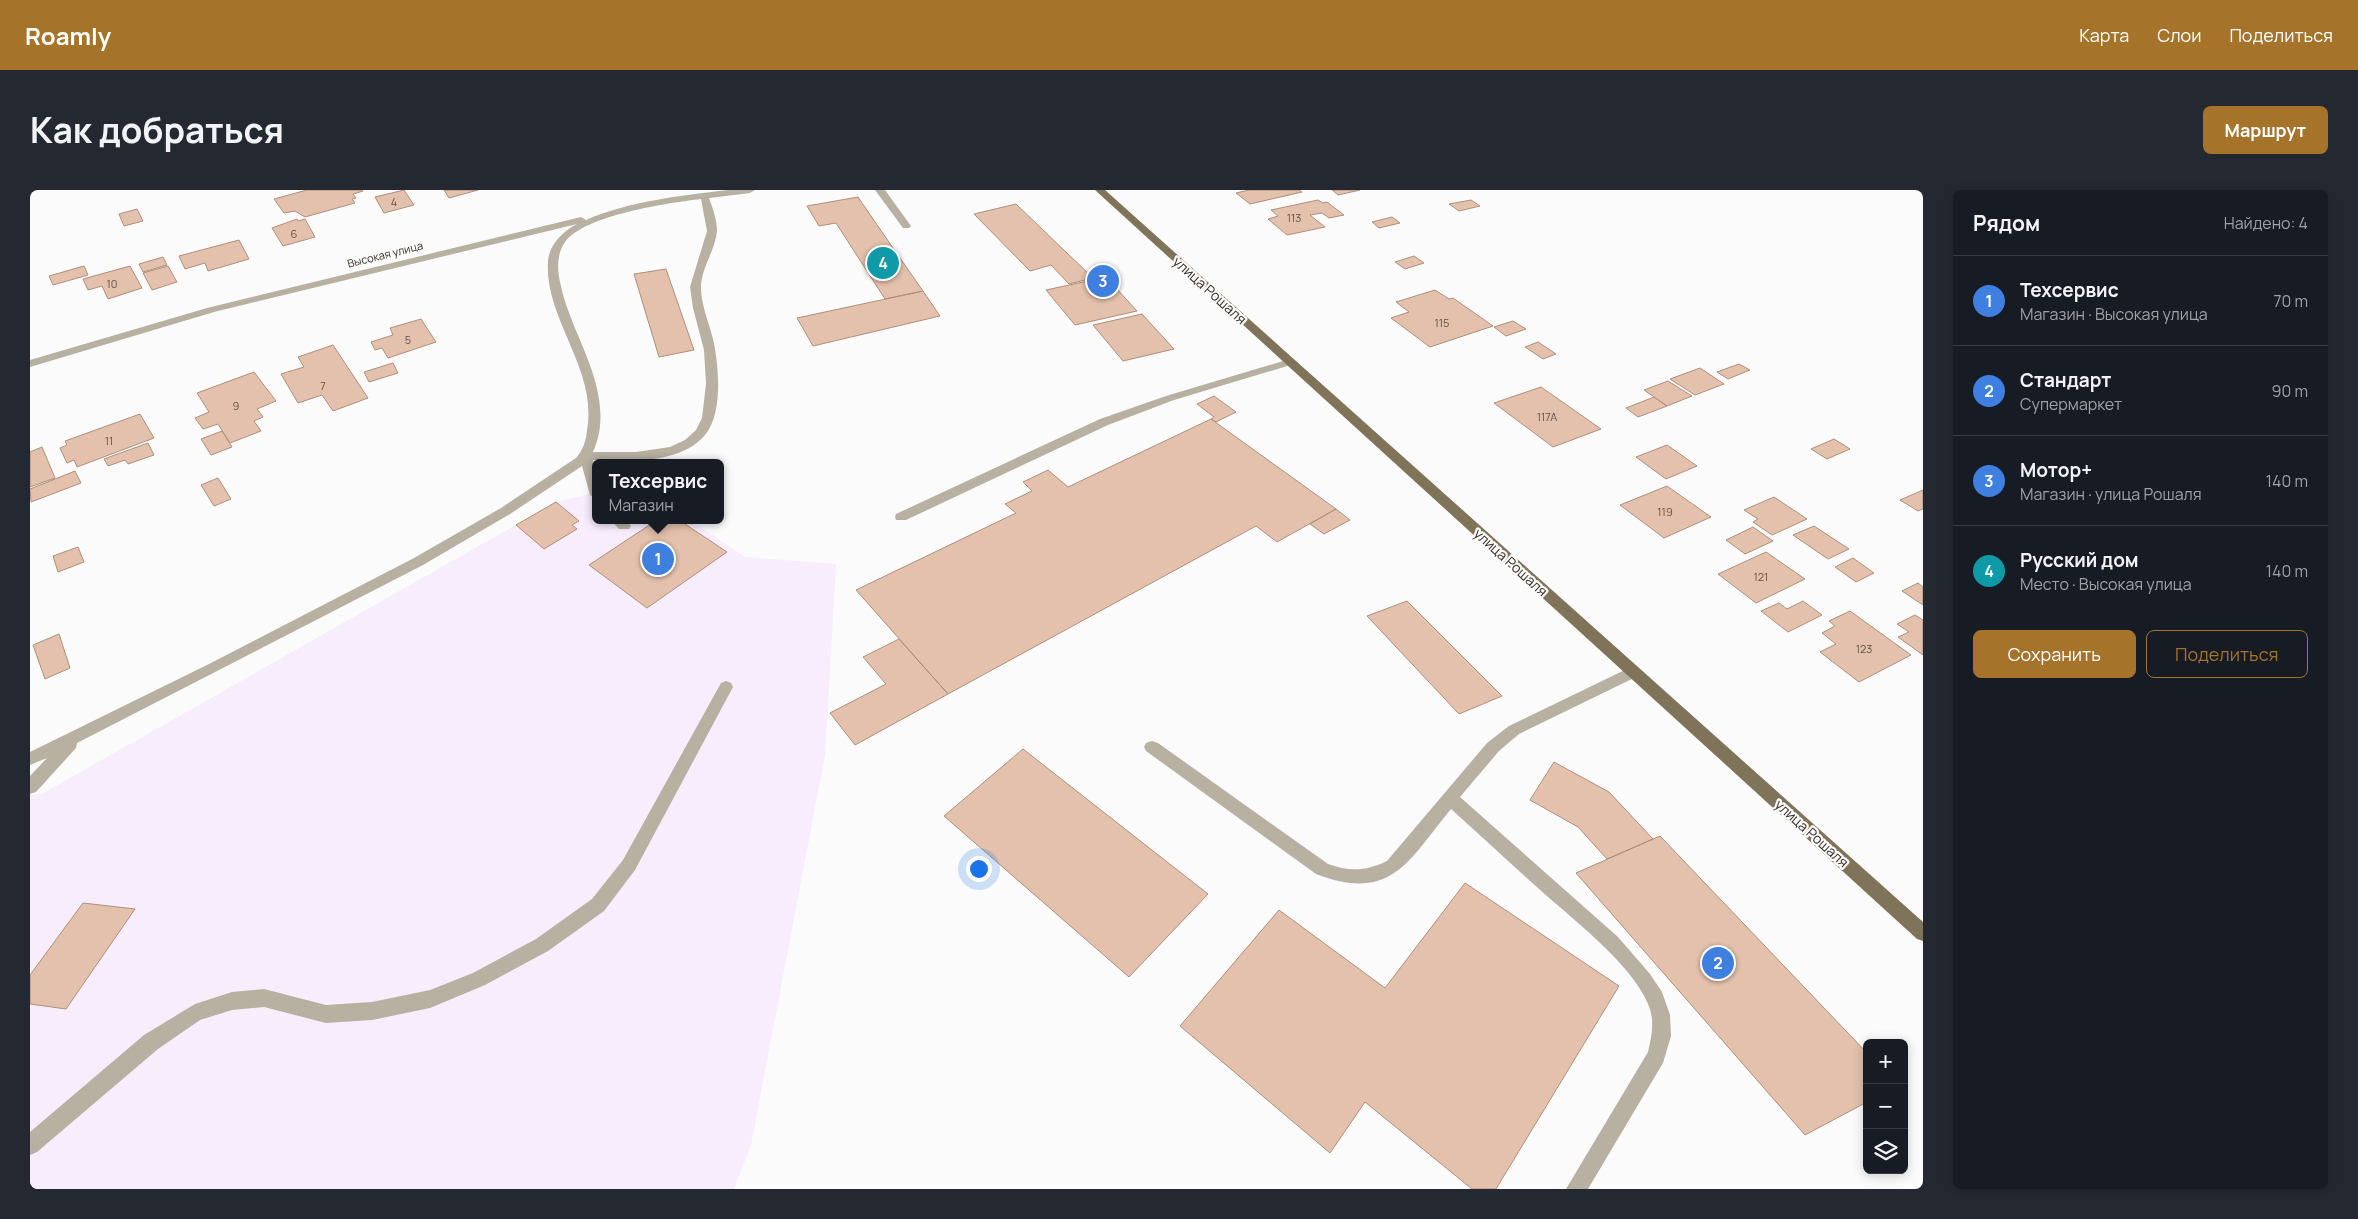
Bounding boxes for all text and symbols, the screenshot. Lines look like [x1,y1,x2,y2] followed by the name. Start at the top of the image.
[25,19,111,52] text: Roamly
[2079,23,2129,47] text: Карта
[2157,23,2201,47] text: Слои
[2229,23,2333,47] text: Поделиться
[30,106,284,154] text: Как добраться
[2203,106,2328,154] button: Маршрут
[391,194,397,209] house number: 4
[1973,209,2040,237] text: Рядом
[1287,210,1301,225] house number: 113
[2224,212,2308,234] text: Найдено: 4
[291,226,298,241] house number: 6
[346,237,424,271] street label: Высокая улица
[867,244,899,282] pin: 4
[1169,252,1251,328] street label: улица Рошаля
[1087,262,1119,300] pin: 3
[106,276,118,291] house number: 10
[2020,277,2119,303] text: Техсервис
[1985,290,1993,312] text: 1
[2273,290,2308,312] text: 70 m
[2020,303,2208,325] text: Магазин · Высокая улица
[1435,315,1449,330] house number: 115
[405,332,411,347] house number: 5
[2020,367,2111,393] text: Стандарт
[320,378,326,393] house number: 7
[1984,380,1994,402] text: 2
[2272,380,2308,402] text: 90 m
[2020,393,2122,415] text: Супермаркет
[233,398,240,413] house number: 9
[1537,409,1557,424] house number: 117А
[105,433,113,448] house number: 11
[2020,457,2092,483] text: Мотор+
[592,459,724,524] popup
[609,468,707,494] text: Техсервис
[1984,470,1994,492] text: 3
[2266,470,2308,492] text: 140 m
[2020,483,2202,505] text: Магазин · улица Рошаля
[609,494,674,516] text: Магазин
[1657,504,1673,519] house number: 119
[1470,524,1552,600] street label: улица Рошаля
[642,540,674,578] pin: 1
[2020,547,2139,573] text: Русский дом
[1984,560,1994,582] text: 4
[2266,560,2308,582] text: 140 m
[1754,569,1768,584] house number: 121
[2020,573,2192,595] text: Место · Высокая улица
[1973,630,2136,678] button: Сохранить
[2146,630,2308,678] button: Поделиться
[1856,641,1872,656] house number: 123
[1771,795,1853,871] street label: улица Рошаля
[966,856,992,882] your location
[1702,944,1734,982] pin: 2
[1863,1039,1908,1174] map controls
[1863,1039,1908,1084] button: +
[1863,1084,1908,1129] button: −
[1863,1129,1908,1174] button: layers

